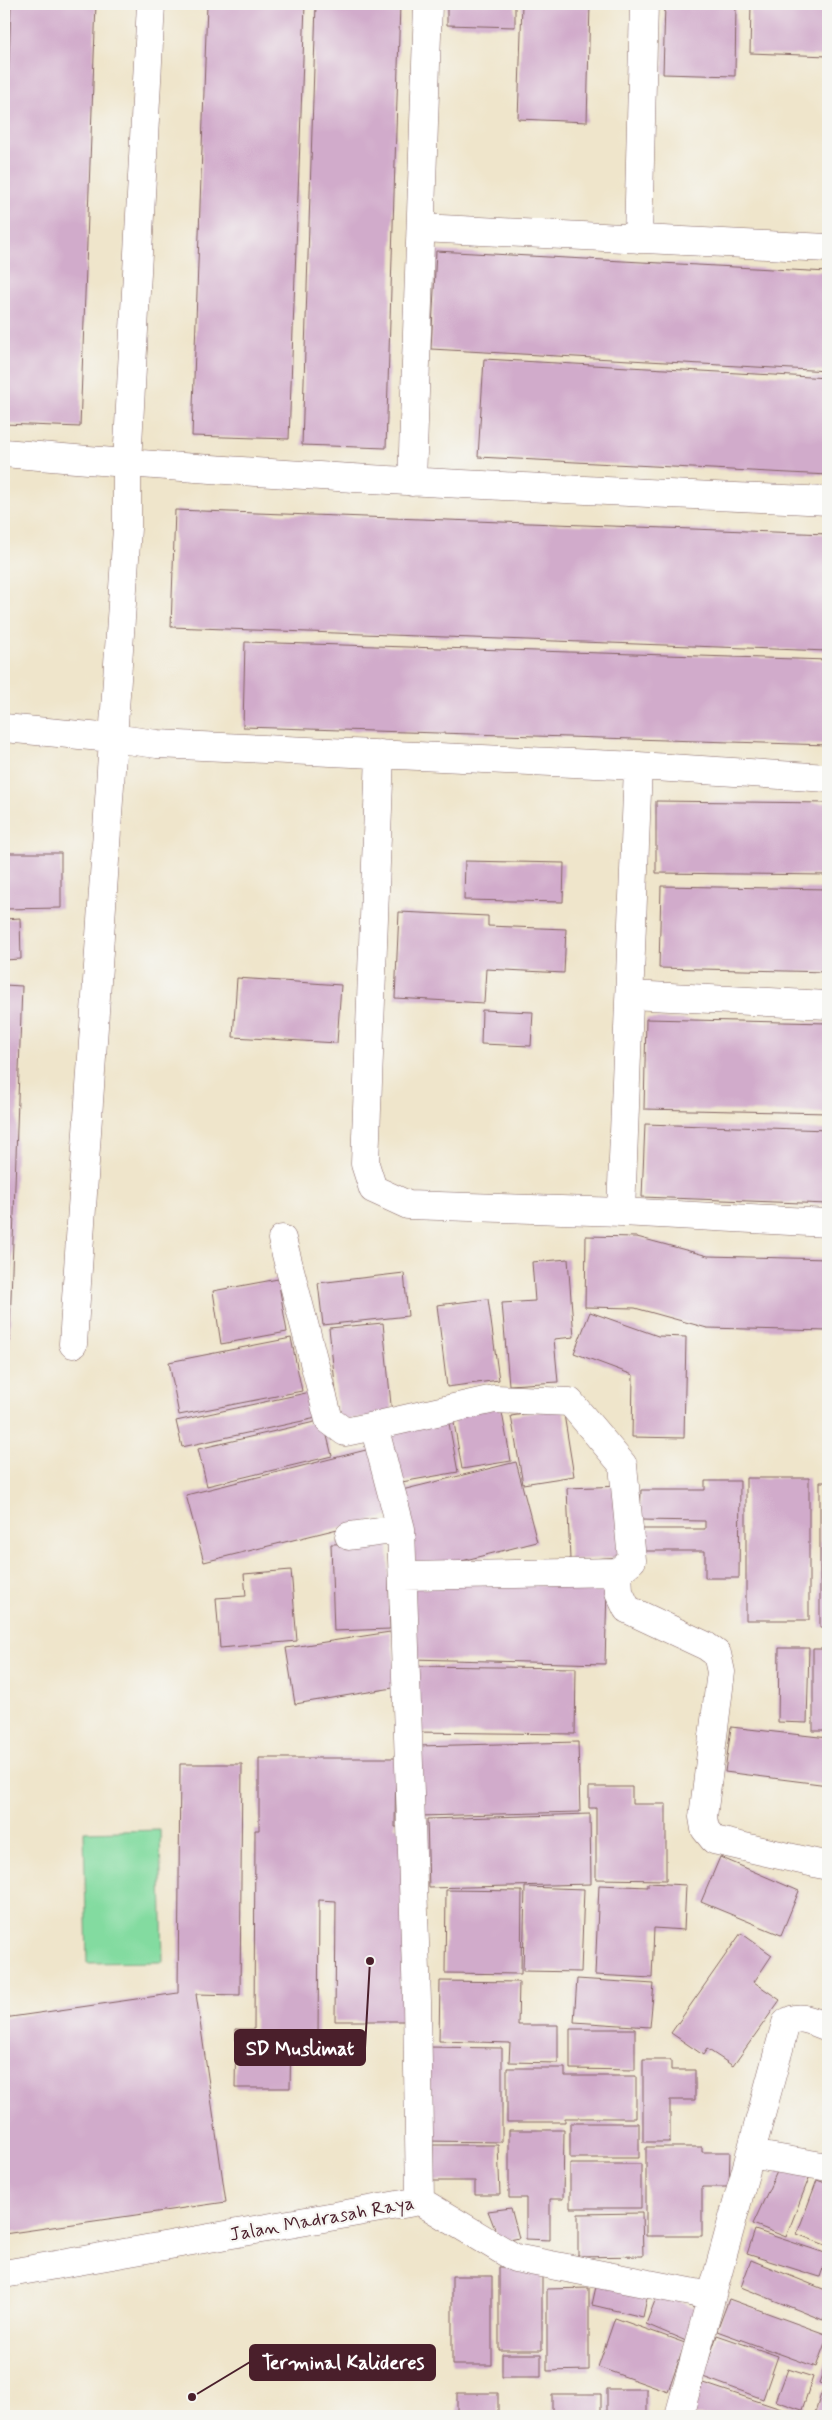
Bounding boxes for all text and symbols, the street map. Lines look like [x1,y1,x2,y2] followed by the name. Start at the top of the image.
[235,2030,365,2065] callout: SD Muslimat
[246,2036,355,2063] text: SD Muslimat
[228,2190,416,2249] street label: Jalan Madrasah Raya
[250,2345,435,2380] callout: Terminal Kalideres
[262,2350,424,2377] text: Terminal Kalideres

